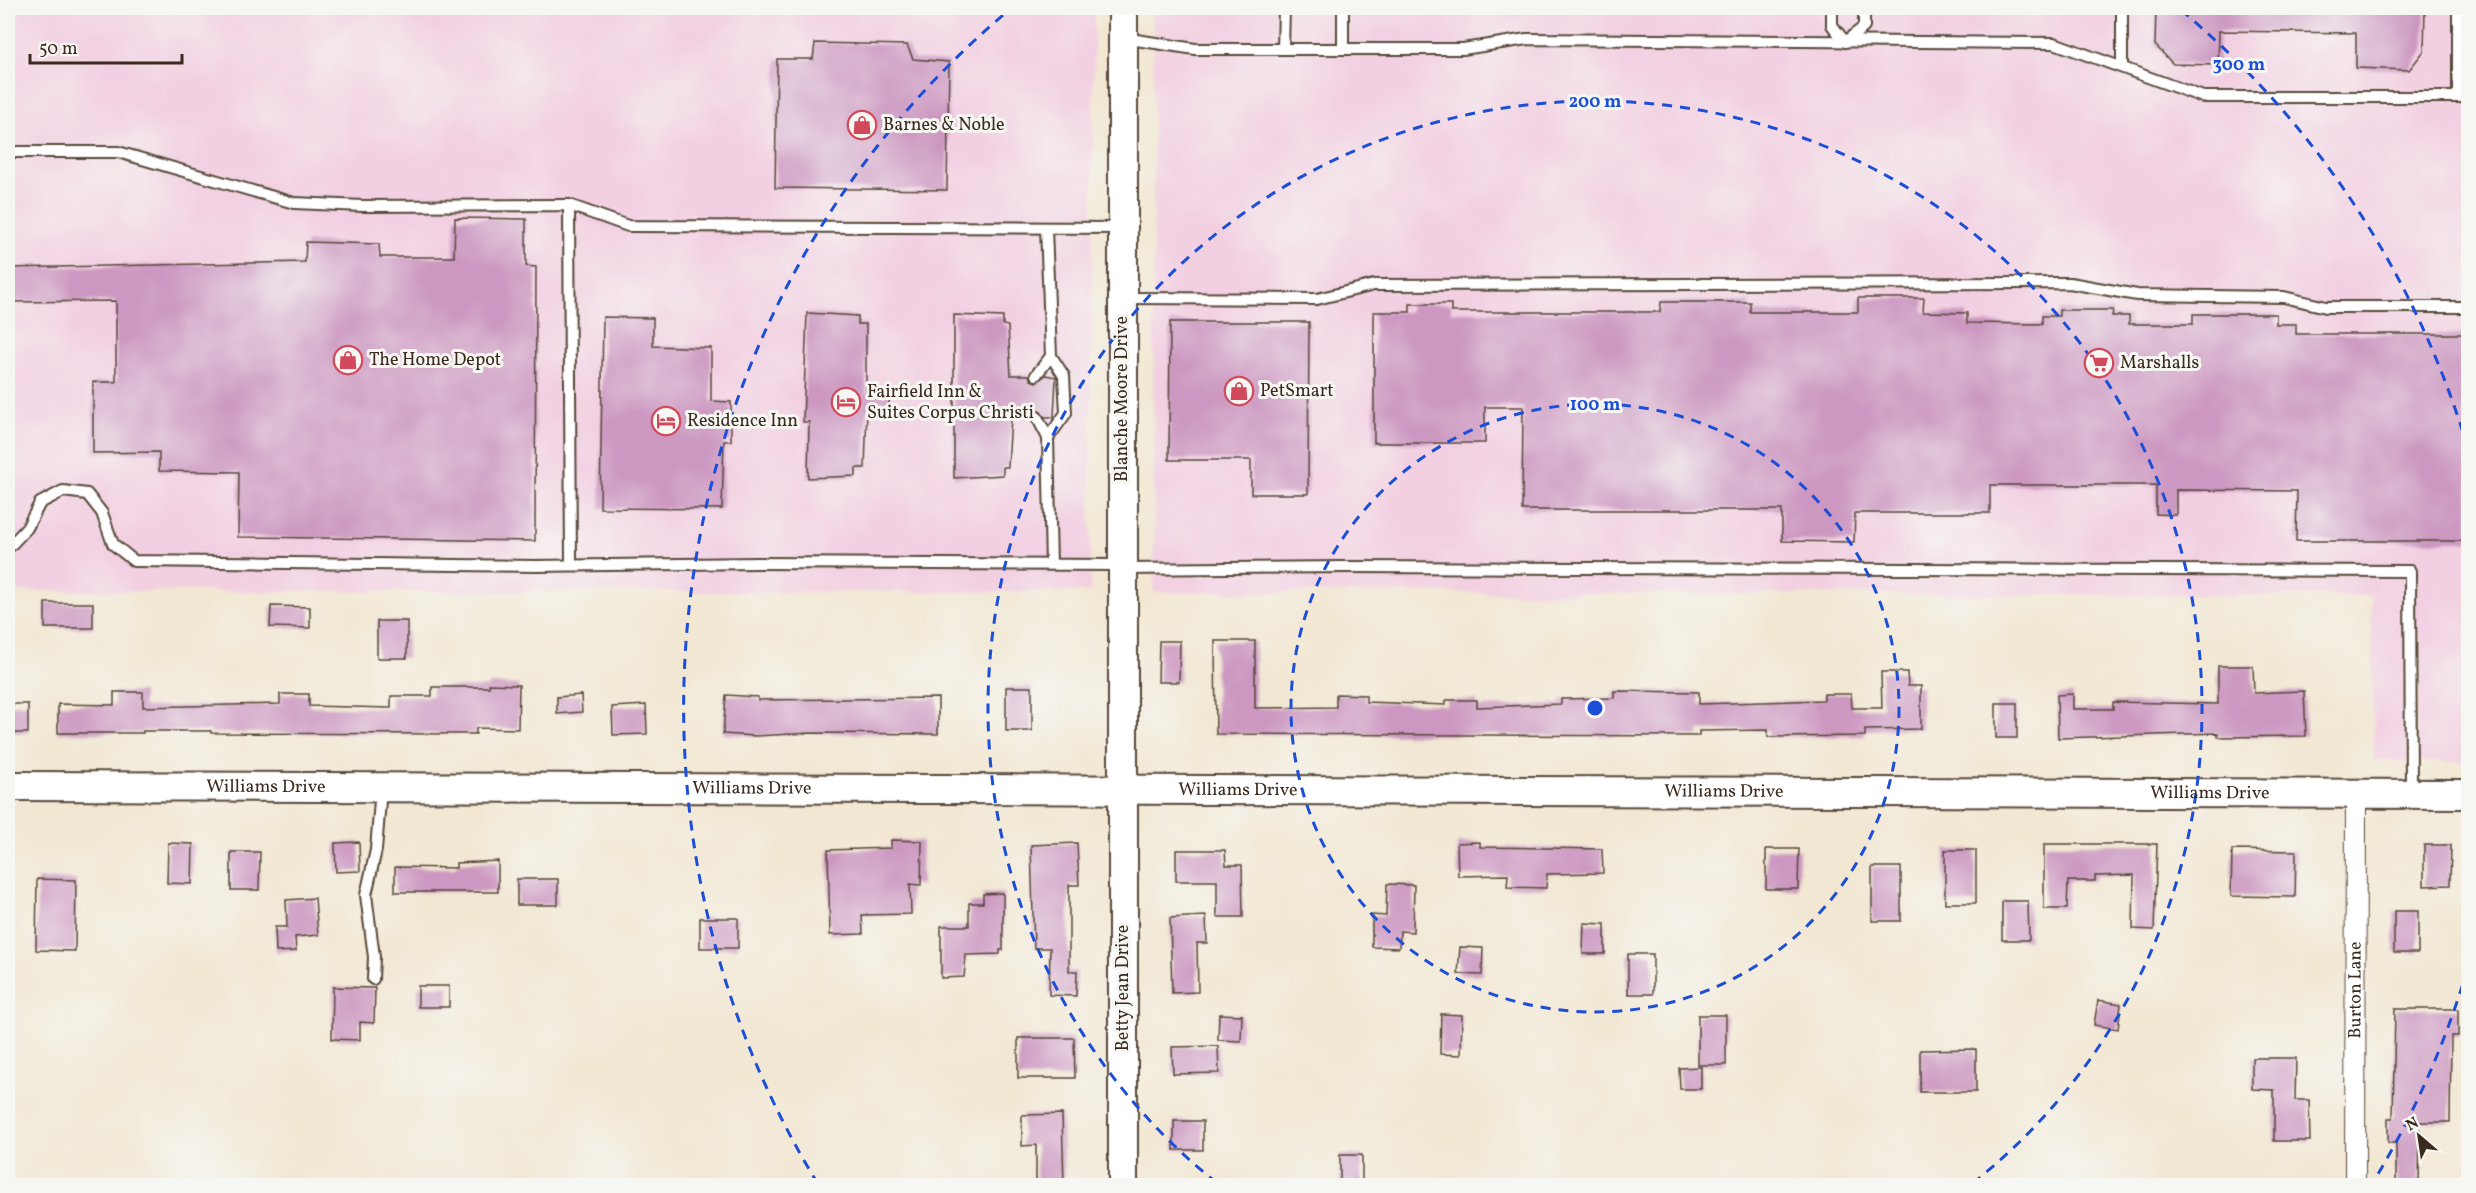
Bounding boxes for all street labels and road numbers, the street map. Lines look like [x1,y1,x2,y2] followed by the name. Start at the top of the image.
[1110,316,1135,482] street label: Blanche Moore Drive
[206,774,326,800] street label: Williams Drive
[692,776,812,801] street label: Williams Drive
[1178,777,1298,803] street label: Williams Drive
[1664,779,1784,804] street label: Williams Drive
[2150,780,2270,806] street label: Williams Drive
[1111,925,1136,1051] street label: Betty Jean Drive
[2343,941,2368,1039] street label: Burton Lane

